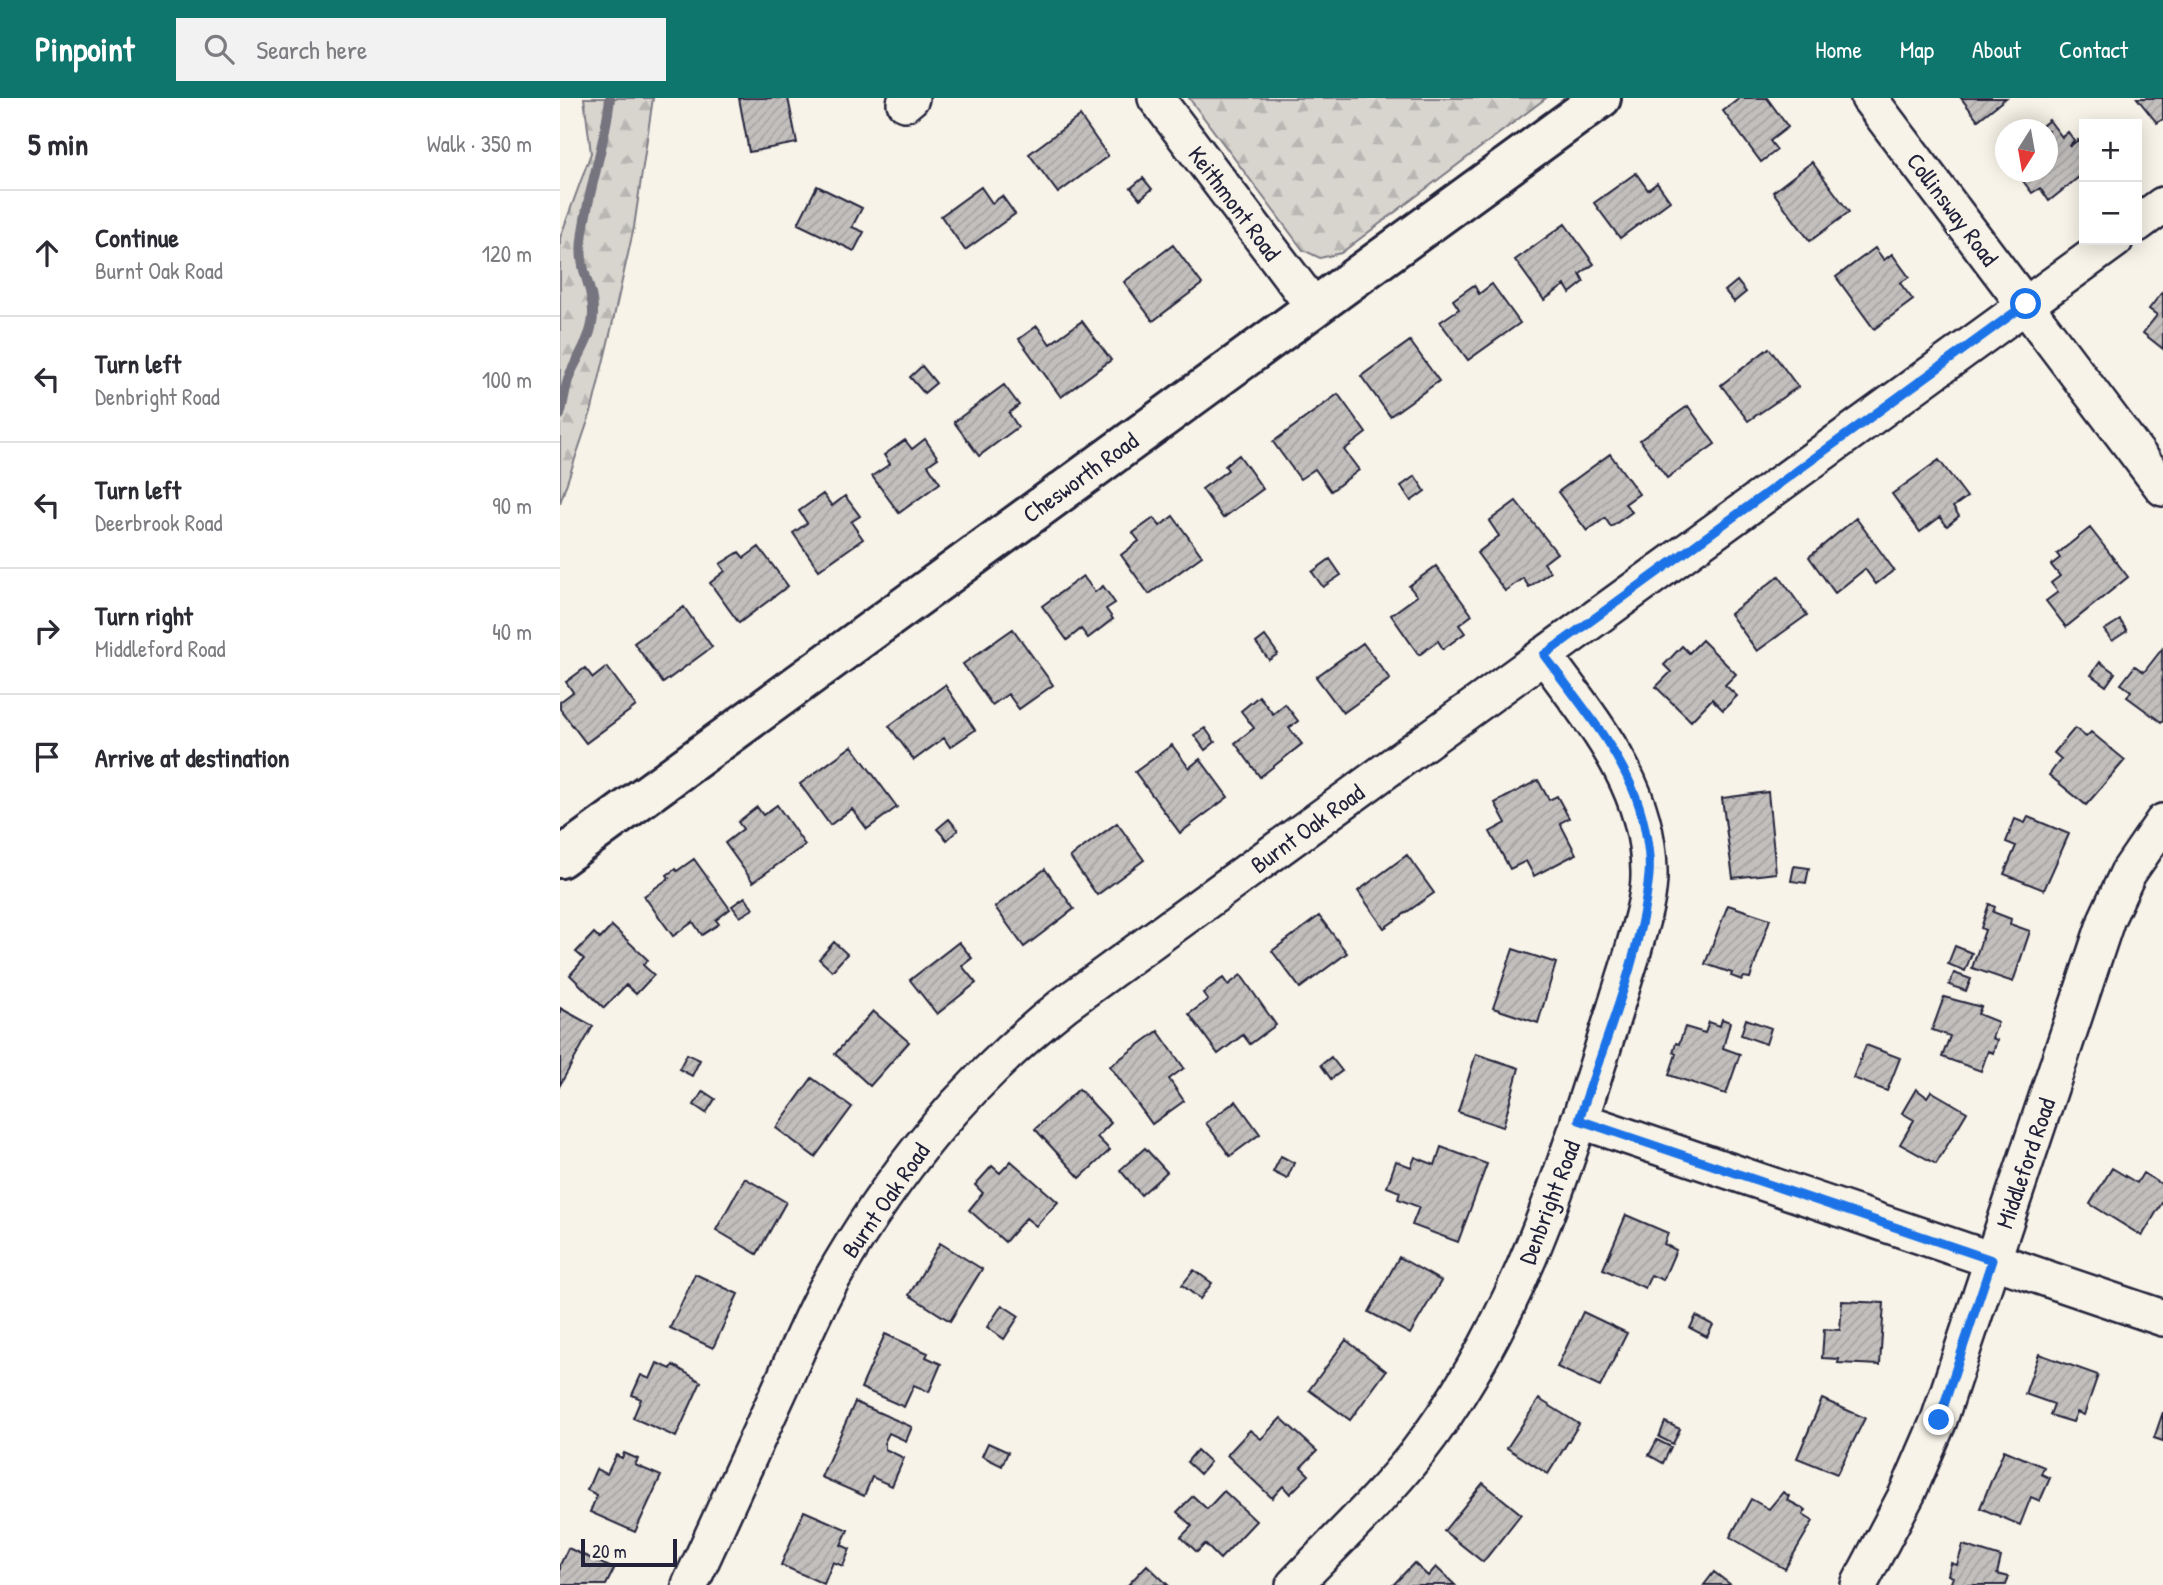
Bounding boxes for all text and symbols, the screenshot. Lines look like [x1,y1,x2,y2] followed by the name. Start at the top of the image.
[176,18,666,81] search box
[35,27,134,71] text: Pinpoint
[200,30,238,68] icon: search
[256,32,367,67] text: Search here
[1815,33,1862,65] text: Home
[1900,33,1934,65] text: Map
[1972,33,2021,65] text: About
[2059,33,2128,65] text: Contact
[1995,119,2058,182] north arrow
[2079,119,2142,245] map controls
[2079,119,2142,182] button: +
[28,124,88,164] text: 5 min
[427,128,532,159] text: Walk · 350 m
[1181,139,1289,267] street label: Keithmont Road
[1900,146,2006,272] street label: Collinsway Road
[2079,182,2142,245] button: −
[95,220,179,255] text: Continue
[28,234,66,272] icon: ahead
[482,238,532,269] text: 120 m
[95,255,223,286] text: Burnt Oak Road
[2010,288,2041,319] route start
[95,346,181,381] text: Turn left
[28,360,66,398] icon: left
[482,364,532,395] text: 100 m
[95,381,220,412] text: Denbright Road
[1016,424,1144,530] street label: Chesworth Road
[95,472,181,507] text: Turn left
[28,486,66,524] icon: left
[492,490,532,521] text: 90 m
[95,507,223,538] text: Deerbrook Road
[95,598,193,633] text: Turn right
[28,612,66,650] icon: right
[492,616,532,647] text: 40 m
[95,633,225,664] text: Middleford Road
[28,738,66,776] icon: arrive
[95,740,290,775] text: Arrive at destination
[1244,776,1370,880] street label: Burnt Oak Road
[1988,1093,2062,1233] street label: Middleford Road
[1511,1135,1587,1269] street label: Denbright Road
[834,1136,936,1264] street label: Burnt Oak Road
[1923,1404,1954,1435] route end
[581,1536,677,1568] scale bar
[592,1538,627,1564] text: 20 m

